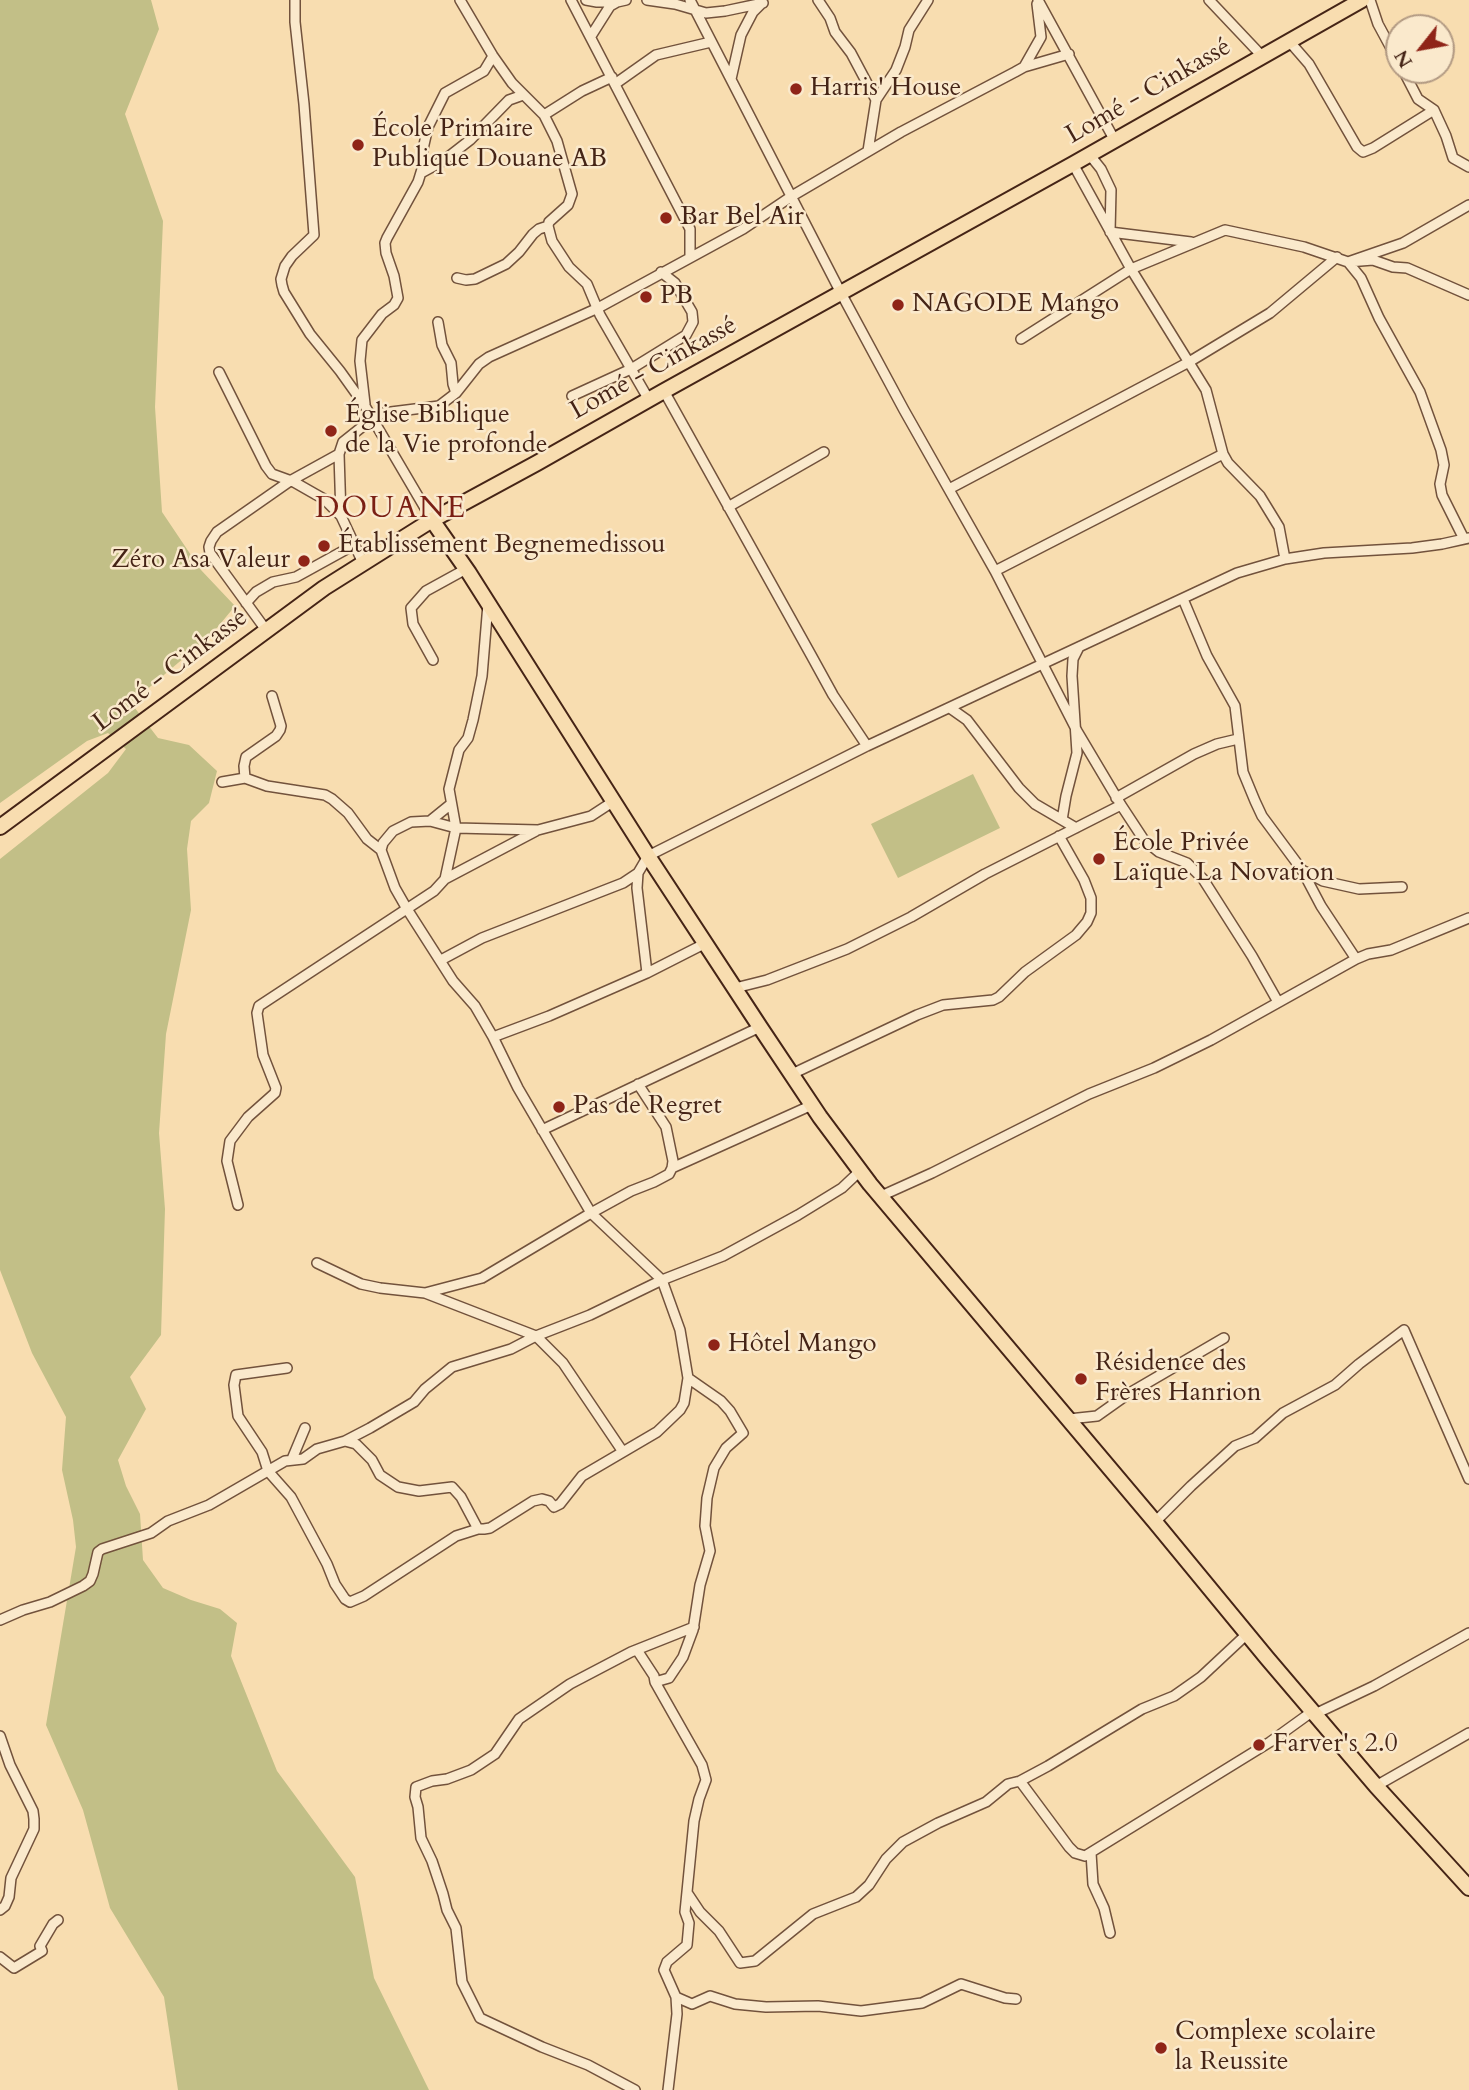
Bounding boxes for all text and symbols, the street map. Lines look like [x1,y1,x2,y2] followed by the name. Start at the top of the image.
[1385,14,1455,84] north arrow
[1061,32,1237,152] street label: Lomé - Cinkassé
[1388,45,1419,73] text: N
[810,73,961,105] place label: Harris' House
[788,81,804,97] marker: Harris' House
[372,114,607,176] place label: École Primaire Publique Douane AB
[350,137,366,153] marker: École Primaire Publique Douane AB
[680,202,804,234] place label: Bar Bel Air
[658,210,674,226] marker: Bar Bel Air
[660,281,693,313] place label: PB
[638,289,654,305] marker: PB
[912,289,1119,321] place label: NAGODE Mango
[890,297,906,313] marker: NAGODE Mango
[565,310,743,428] street label: Lomé - Cinkassé
[345,400,547,462] place label: Église Biblique de la Vie profonde
[323,423,339,439] marker: Église Biblique de la Vie profonde
[316,492,466,528] district label: DOUANE
[338,530,666,562] place label: Établissement Begnemedissou
[316,538,332,554] marker: Établissement Begnemedissou
[111,545,290,577] place label: Zéro Asa Valeur
[296,553,312,569] marker: Zéro Asa Valeur
[88,603,254,739] street label: Lomé - Cinkassé
[1113,828,1335,890] place label: École Privée Laïque La Novation
[1091,851,1107,867] marker: École Privée Laïque La Novation
[573,1091,722,1123] place label: Pas de Regret
[551,1099,567,1115] marker: Pas de Regret
[728,1329,877,1361] place label: Hôtel Mango
[706,1337,722,1353] marker: Hôtel Mango
[1095,1348,1261,1410] place label: Résidence des Frères Hanrion
[1073,1371,1089,1387] marker: Résidence des Frères Hanrion
[1273,1729,1398,1761] place label: Farver's 2.0
[1251,1737,1267,1753] marker: Farver's 2.0
[1175,2017,1376,2078] place label: Complexe scolaire la Reussite
[1153,2040,1169,2056] marker: Complexe scolaire la Reussite

